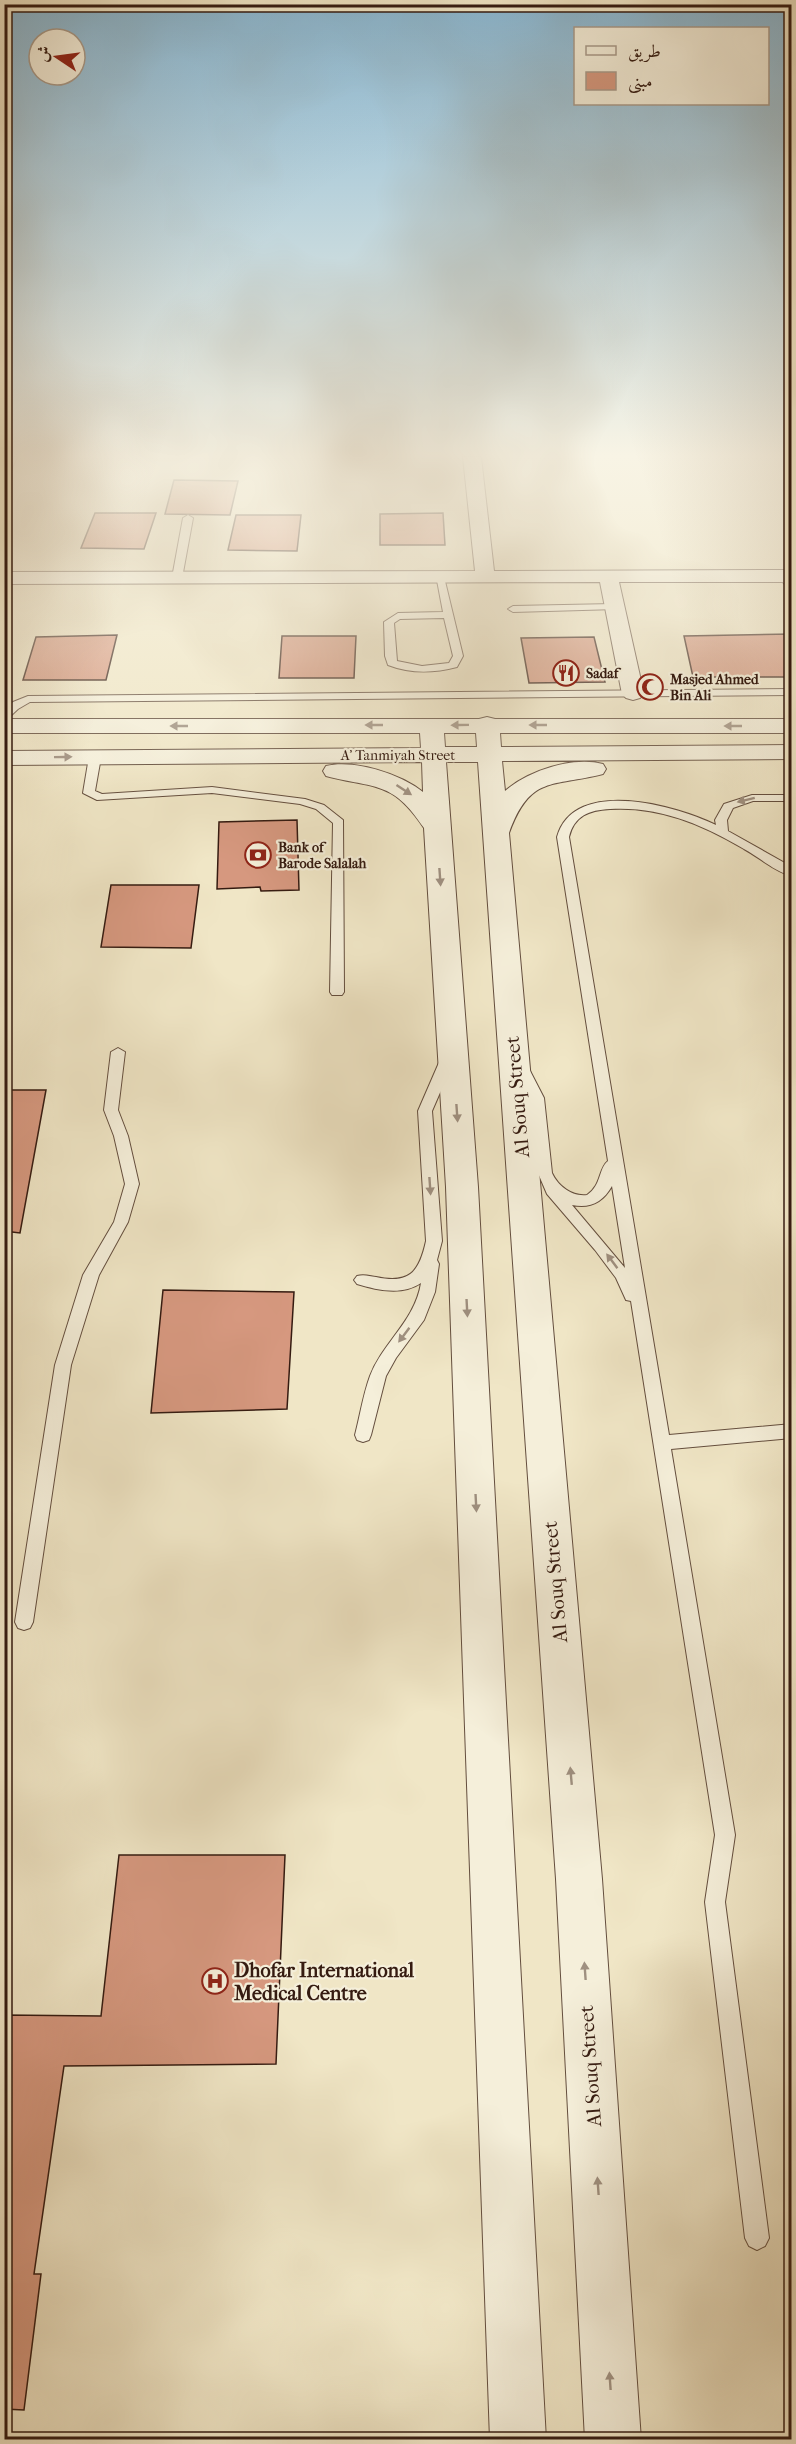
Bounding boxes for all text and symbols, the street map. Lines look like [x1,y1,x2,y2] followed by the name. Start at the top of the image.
[27,27,87,87] north arrow
[574,27,769,105] legend
[628,41,661,63] text: طريق
[32,44,54,64] text: ش
[628,71,653,94] text: مبنى
[551,658,581,688] restaurant icon: Sadaf
[586,665,622,682] place label: Sadaf
[669,671,760,704] place label: Masjed Ahmed Bin Ali
[635,672,665,702] mosque icon: Masjed Ahmed Bin Ali
[364,720,383,730] one-way arrow
[450,720,469,730] one-way arrow
[529,720,548,730] one-way arrow
[169,721,188,731] one-way arrow
[724,721,743,731] one-way arrow
[340,747,455,764] street label: A' Tanmiyah Street
[53,752,72,762] one-way arrow
[395,784,411,796] one-way arrow
[737,796,756,806] one-way arrow
[278,839,368,872] place label: Bank of Barode Salalah
[243,840,273,870] bank icon: Bank of Barode Salalah
[436,867,445,886] one-way arrow
[501,1035,534,1160] street label: Al Souq Street
[452,1104,462,1123] one-way arrow
[425,1177,435,1196] one-way arrow
[605,1253,618,1269] one-way arrow
[463,1298,472,1317] one-way arrow
[399,1327,411,1342] one-way arrow
[472,1493,481,1512] one-way arrow
[539,1520,572,1645] street label: Al Souq Street
[566,1767,576,1786] one-way arrow
[233,1959,414,2005] place label: Dhofar International Medical Centre
[580,1961,589,1980] one-way arrow
[200,1966,230,1996] hospital icon: Dhofar International Medical Centre
[575,2004,606,2128] street label: Al Souq Street
[593,2177,602,2196] one-way arrow
[605,2372,614,2391] one-way arrow

